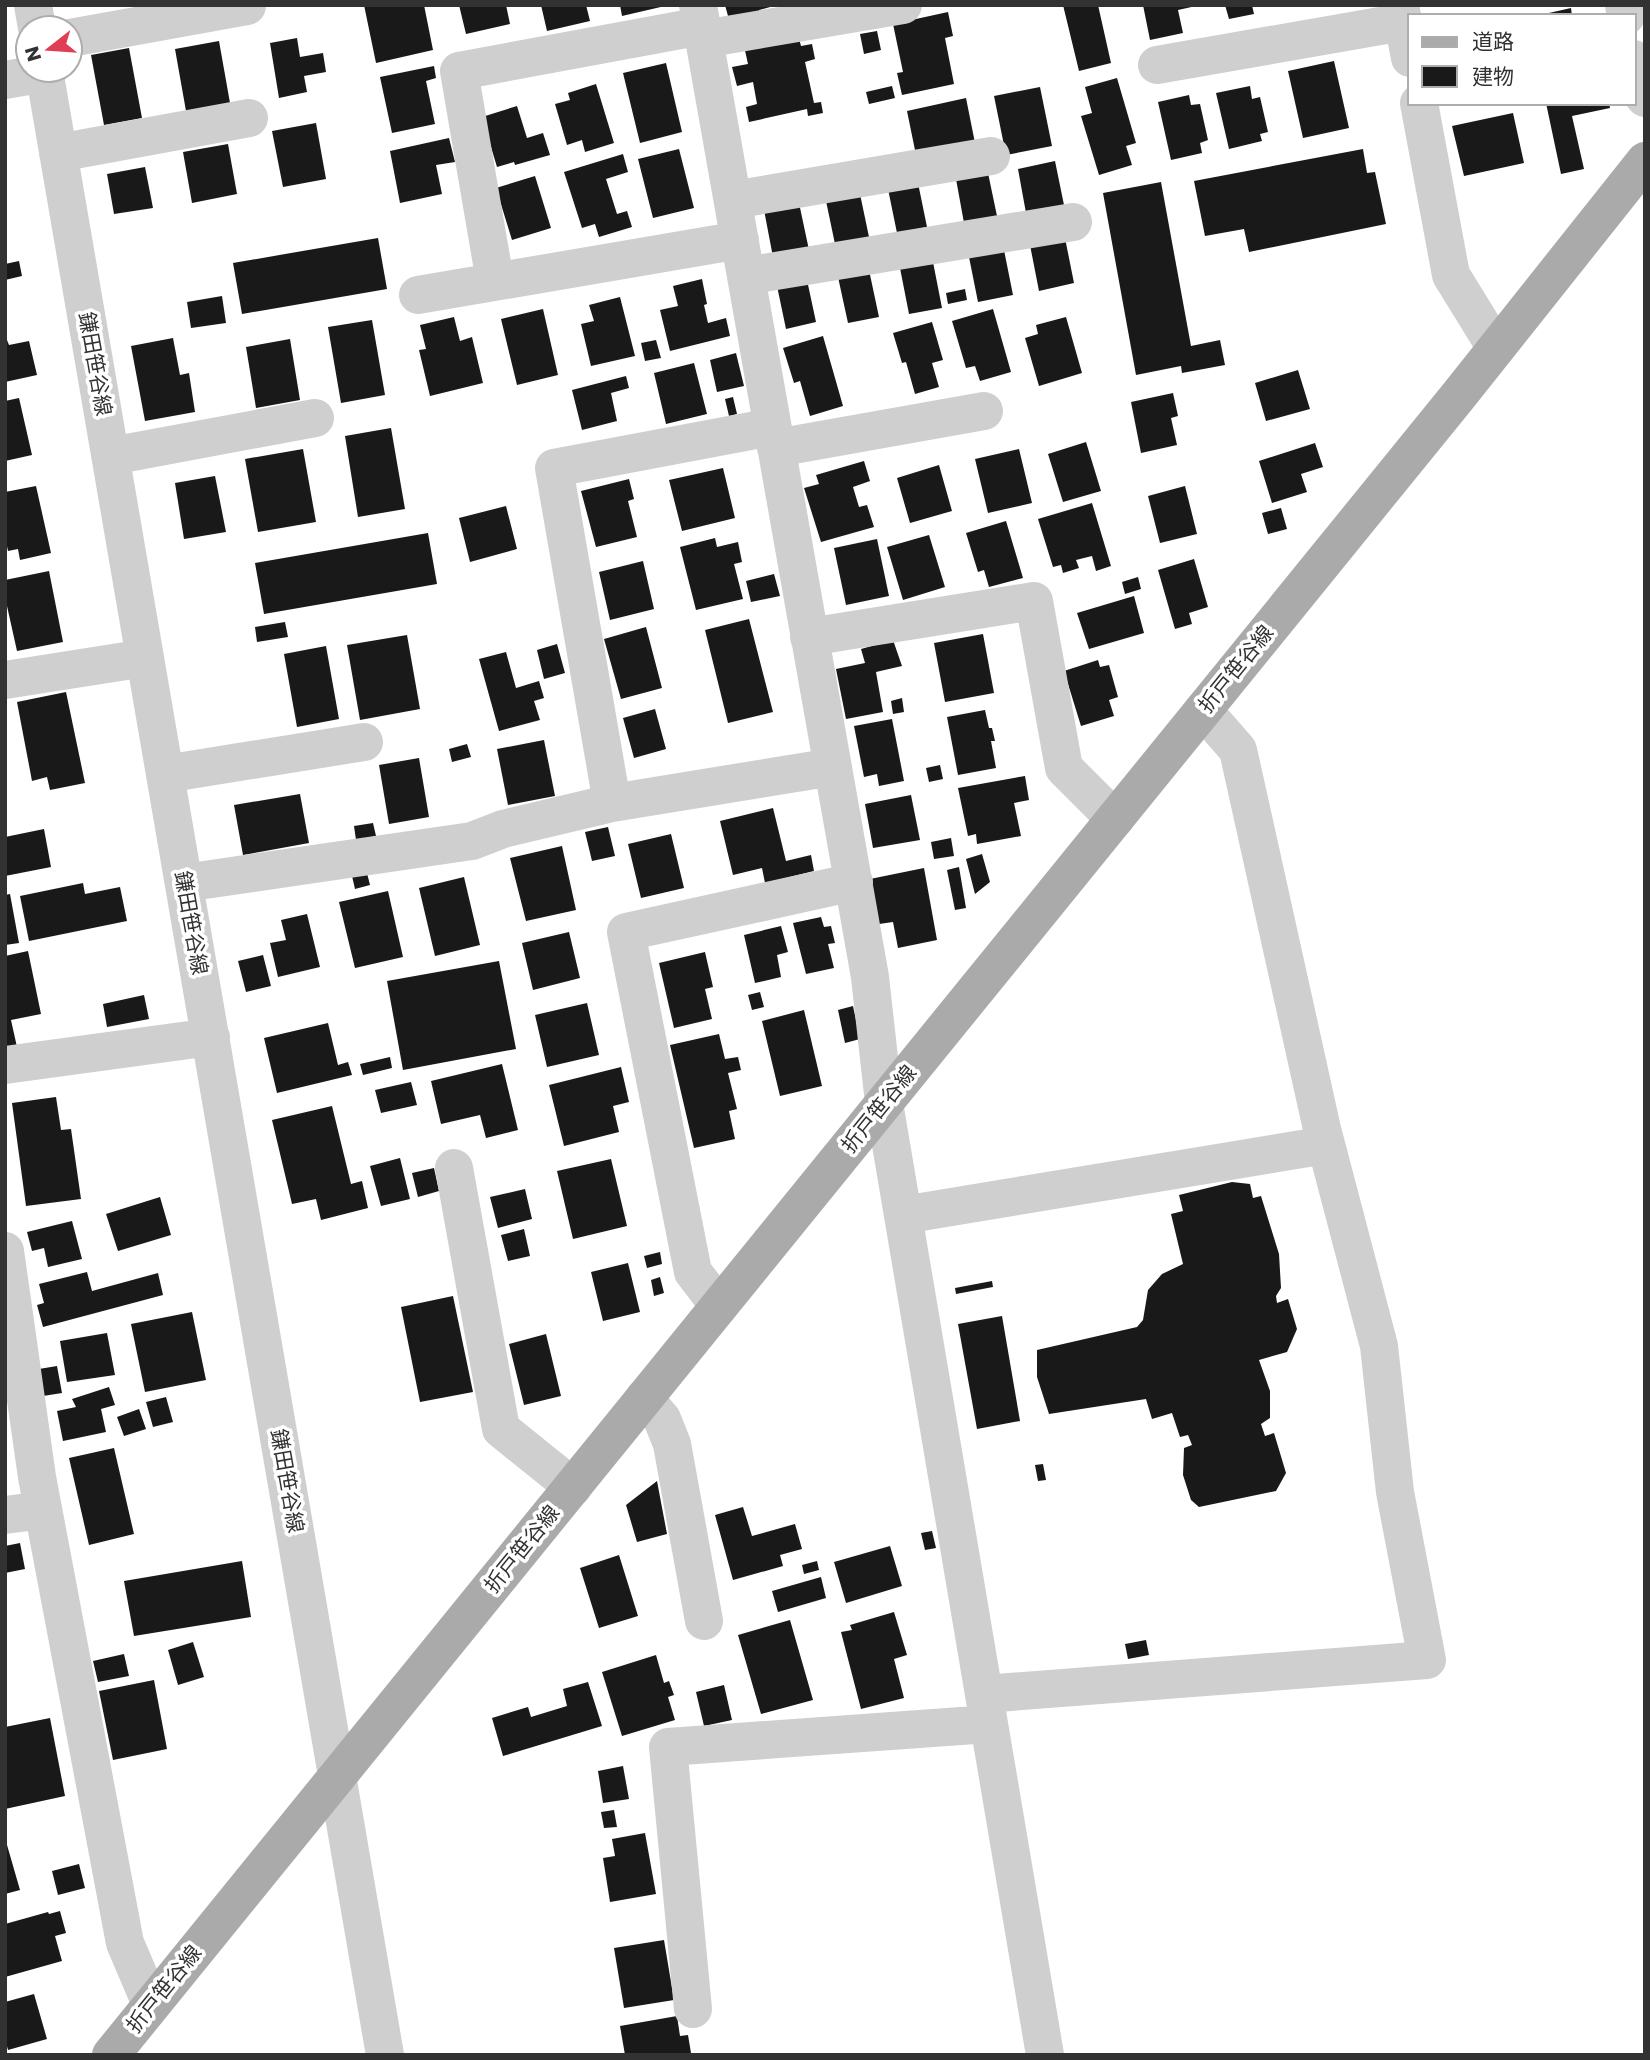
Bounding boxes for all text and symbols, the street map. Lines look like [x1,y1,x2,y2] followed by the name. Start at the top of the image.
[14,14,84,84] north arrow
[1408,14,1636,105] legend
[1472,27,1514,56] text: 道路
[18,43,48,65] text: N
[1472,62,1514,91] text: 建物
[72,310,119,418] street label: 鎌田笹谷線
[1191,619,1280,719] street label: 折戸笹谷線
[168,869,215,977] street label: 鎌田笹谷線
[834,1059,923,1159] street label: 折戸笹谷線
[264,1427,311,1535] street label: 鎌田笹谷線
[477,1499,566,1599] street label: 折戸笹谷線
[119,1939,208,2039] street label: 折戸笹谷線

